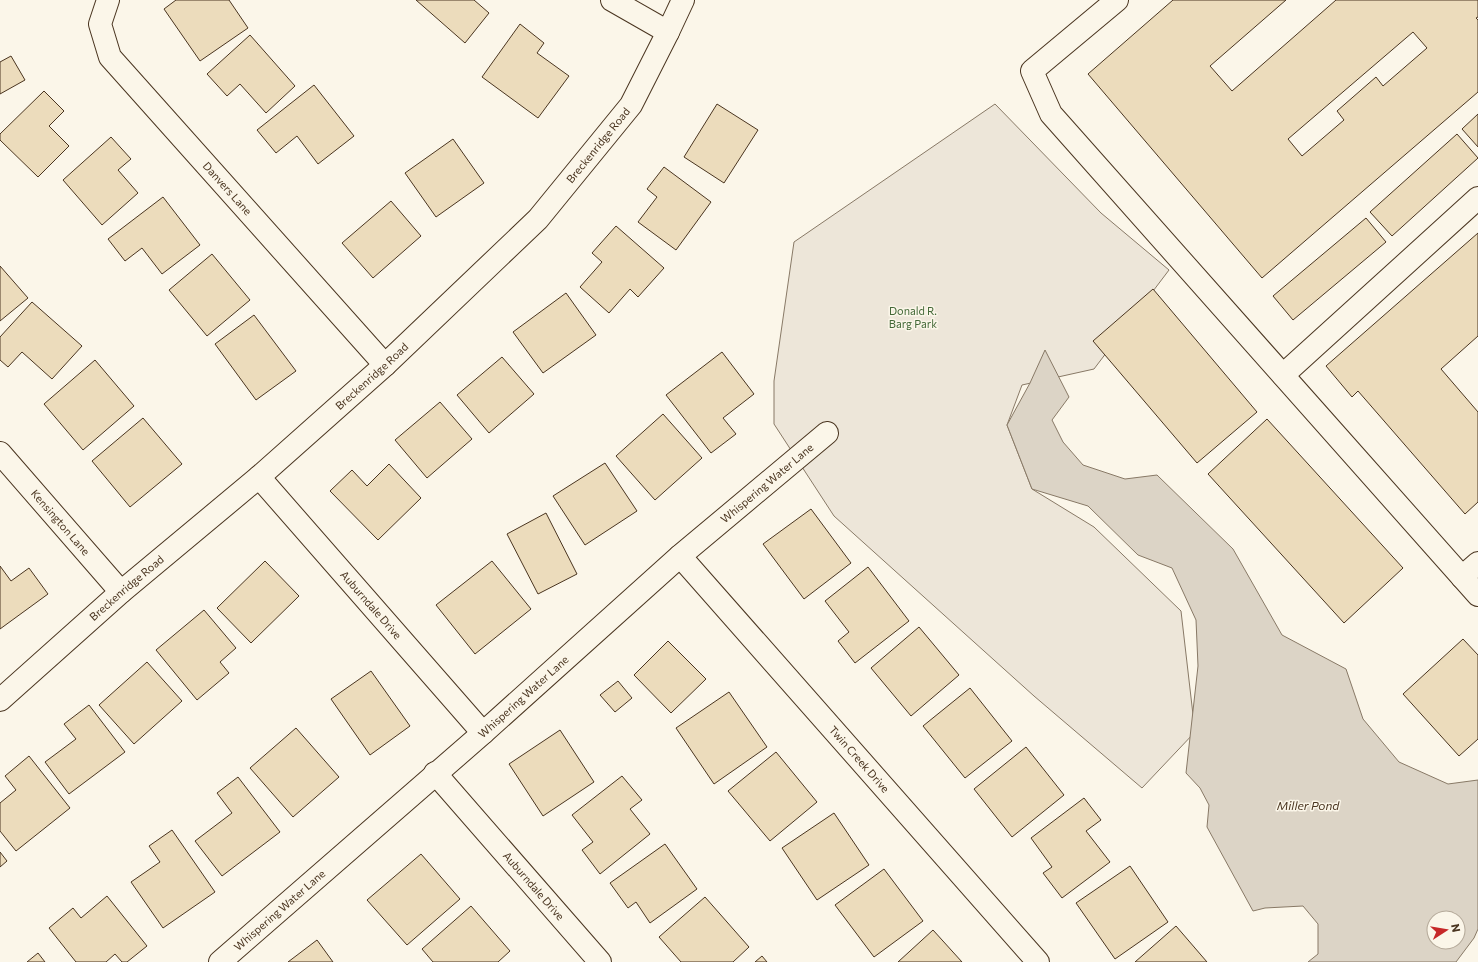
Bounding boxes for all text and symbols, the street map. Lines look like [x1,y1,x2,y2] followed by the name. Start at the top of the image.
[563,105,632,185] street label: Breckenridge Road
[201,159,255,218] street label: Danvers Lane
[889,304,937,330] park label: Donald R. Barg Park
[332,340,410,412] street label: Breckenridge Road
[718,440,816,525] street label: Whispering Water Lane
[29,487,93,558] street label: Kensington Lane
[87,552,166,623] street label: Breckenridge Road
[338,568,405,642] street label: Auburndale Drive
[475,652,571,740] street label: Whispering Water Lane
[827,723,893,795] street label: Twin Creek Drive
[1277,798,1340,812] water label: Miller Pond
[501,849,567,923] street label: Auburndale Drive
[231,866,328,953] street label: Whispering Water Lane
[1426,910,1466,950] north arrow
[1449,922,1463,933] text: N

